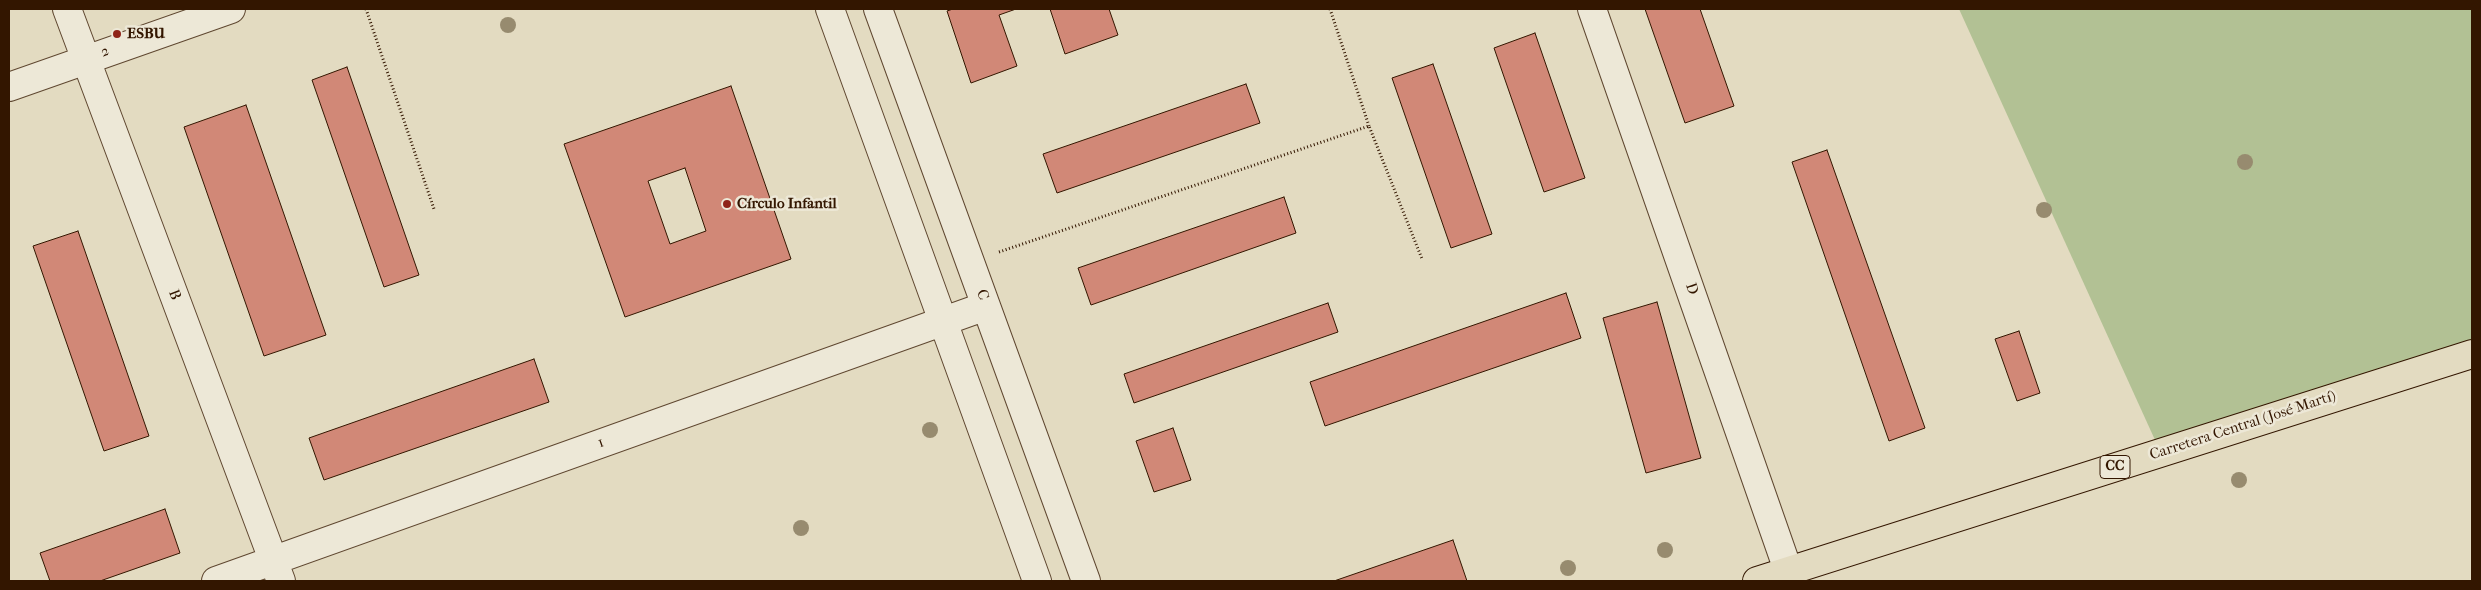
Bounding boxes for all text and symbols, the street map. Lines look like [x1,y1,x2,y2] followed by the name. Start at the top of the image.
[127,25,165,43] place label: ESBU
[111,28,123,40] marker: ESBU
[98,42,112,62] street label: 2
[737,195,837,213] place label: Círculo Infantil
[721,198,733,210] marker: Círculo Infantil
[1681,281,1701,297] street label: D
[164,287,184,303] street label: B
[972,287,992,303] street label: C
[2148,387,2338,465] street label: Carretera Central (José Martí)
[595,434,607,452] street label: 1
[2100,456,2130,478] road number: CC

